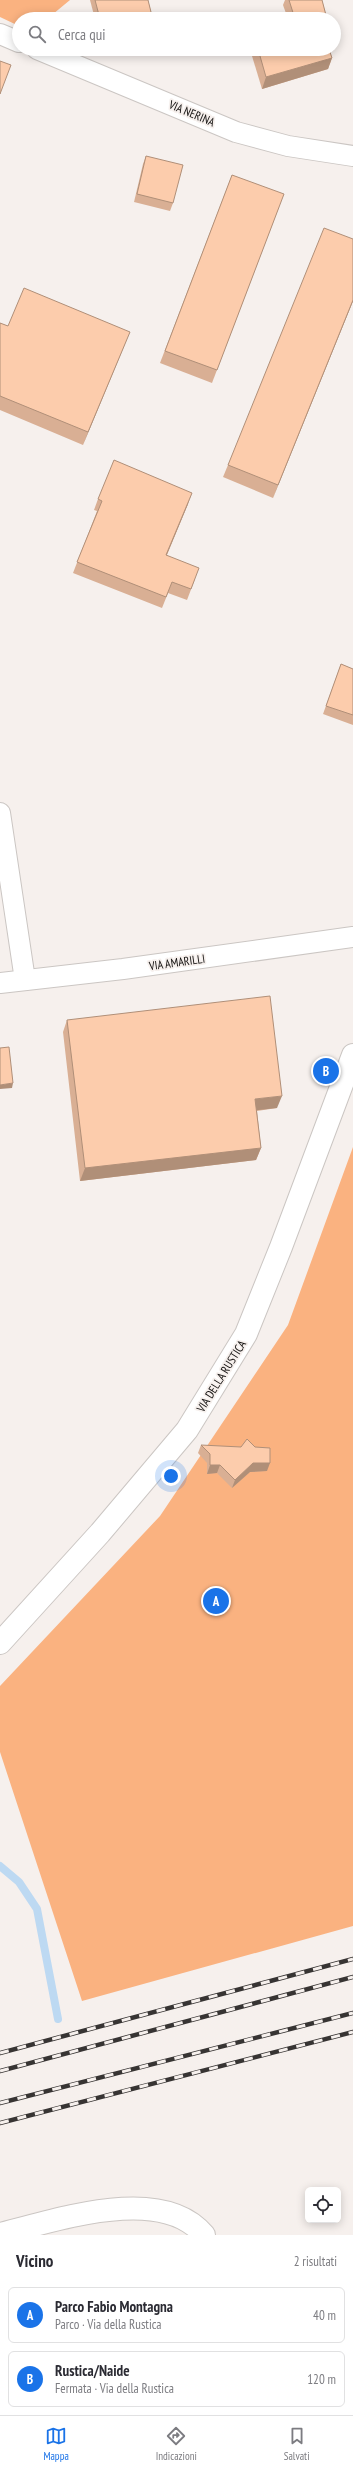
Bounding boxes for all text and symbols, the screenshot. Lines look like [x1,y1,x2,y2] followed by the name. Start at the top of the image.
[12,12,341,56] search box
[26,23,48,45] icon: search
[58,25,106,44] text: Cerca qui
[166,96,218,129] street label: VIA NERINA
[147,951,206,973] street label: VIA AMARILLI
[313,1056,339,1086] pin: B
[192,1337,249,1415] street label: VIA DELLA RUSTICA
[161,1466,181,1486] your location
[203,1586,229,1616] pin: A
[305,2187,341,2223] map controls
[305,2187,341,2223] button: locate
[16,2250,53,2272] text: Vicino
[294,2253,337,2270] text: 2 risultati
[55,2297,173,2316] text: Parco Fabio Montagna
[27,2307,33,2324] text: A
[313,2307,336,2324] text: 40 m
[55,2316,162,2333] text: Parco · Via della Rustica
[55,2361,130,2380] text: Rustica/Naide
[27,2371,33,2388] text: B
[307,2371,336,2388] text: 120 m
[55,2380,174,2397] text: Fermata · Via della Rustica
[43,2425,69,2463] tab: Mappa
[156,2425,197,2463] tab: Indicazioni
[284,2425,310,2463] tab: Salvati

